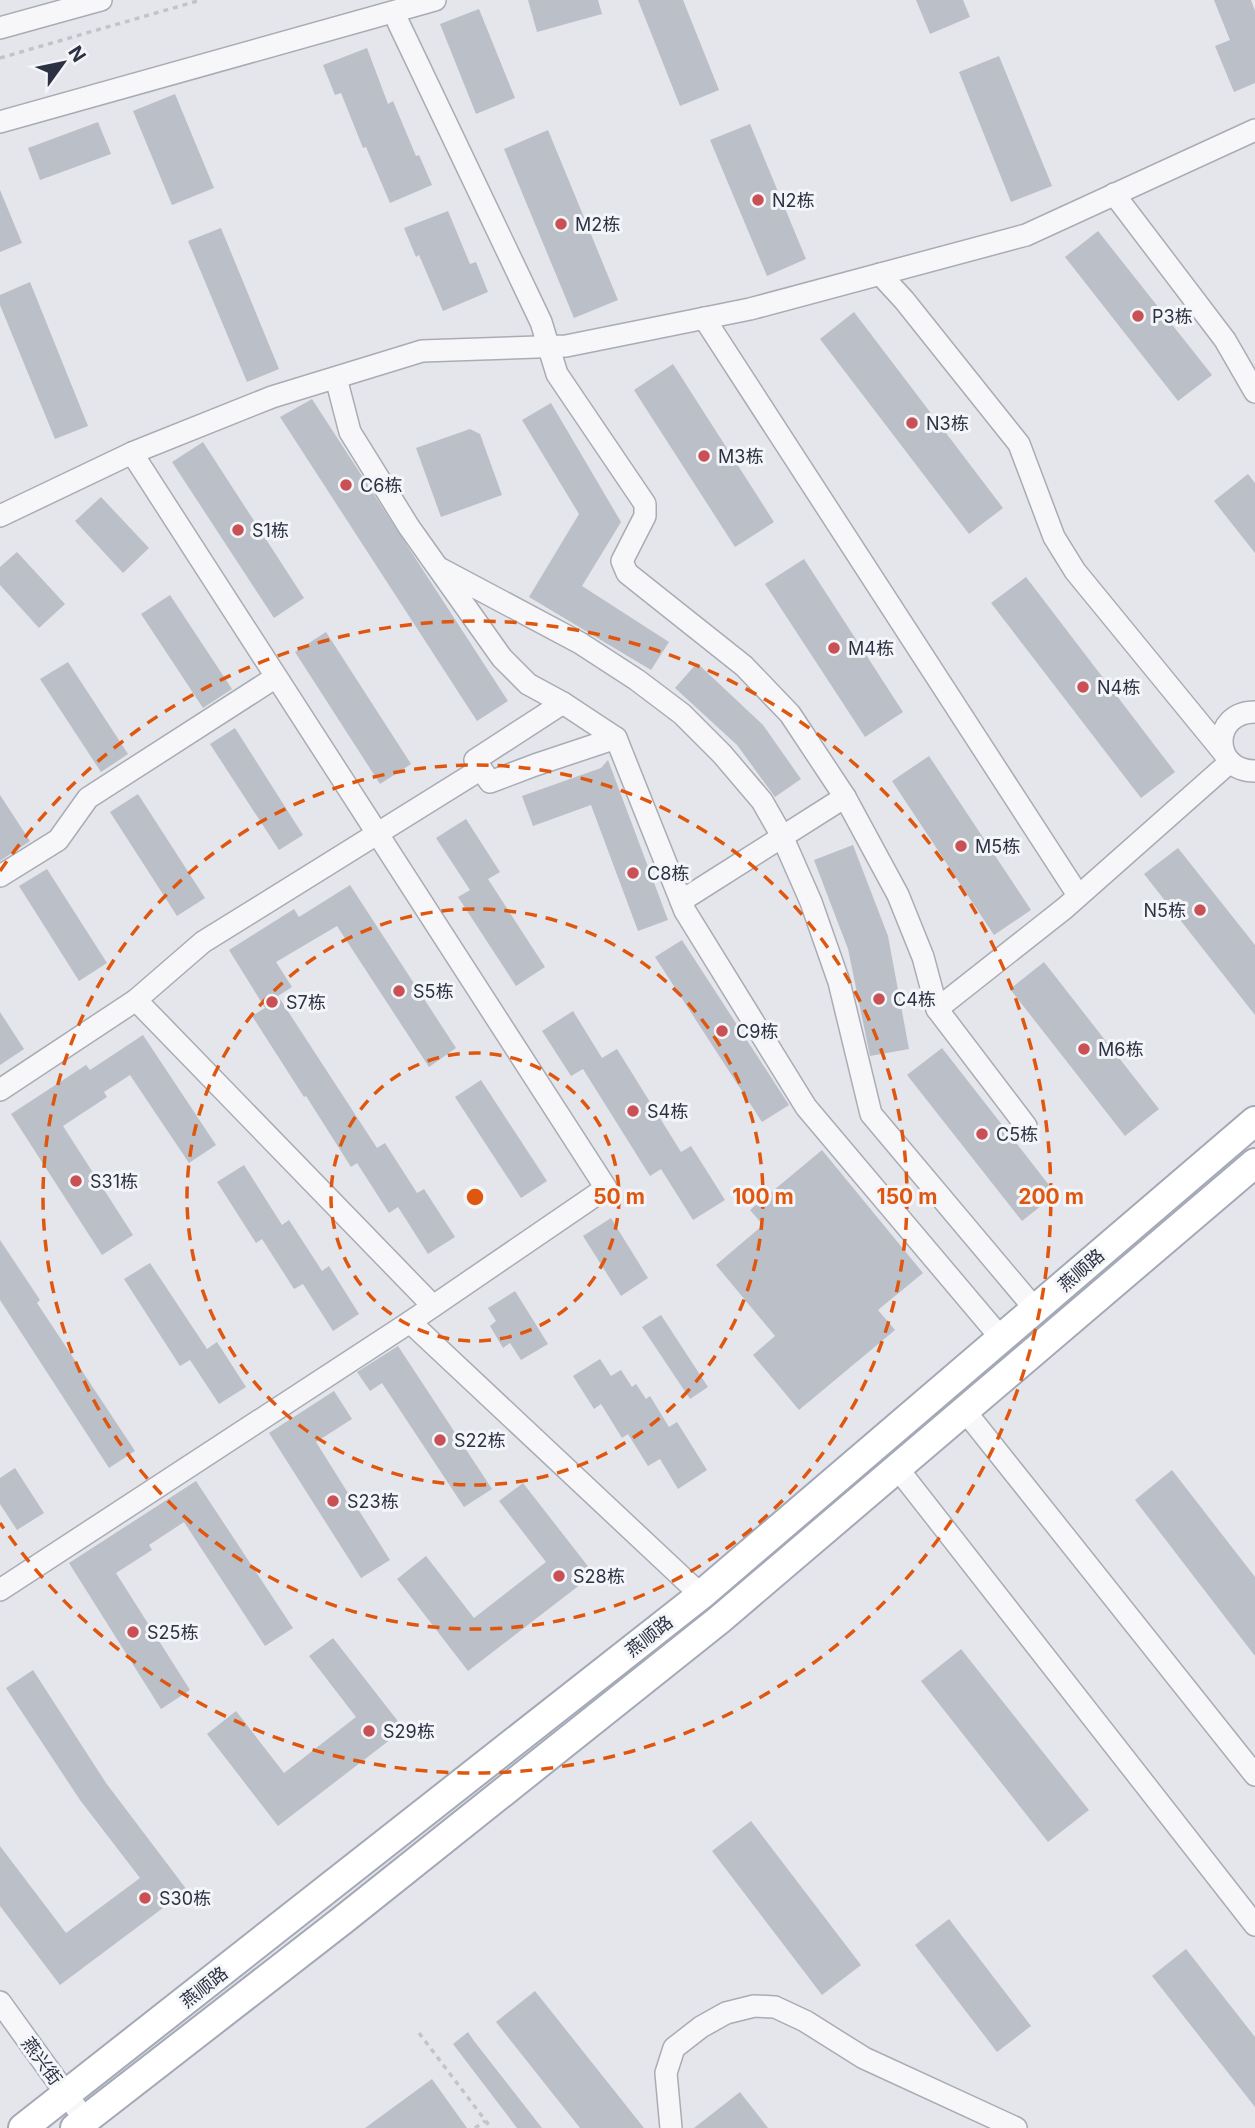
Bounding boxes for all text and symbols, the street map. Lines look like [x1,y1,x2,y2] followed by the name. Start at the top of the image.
[28,28,98,98] north arrow
[63,42,90,66] text: N
[772,190,815,211] place label: N2栋
[750,192,766,208] marker: N2栋
[575,214,620,235] place label: M2栋
[553,216,569,232] marker: M2栋
[1152,306,1193,327] place label: P3栋
[1130,308,1146,324] marker: P3栋
[926,413,969,434] place label: N3栋
[904,415,920,431] marker: N3栋
[718,446,763,467] place label: M3栋
[696,448,712,464] marker: M3栋
[360,475,402,496] place label: C6栋
[338,477,354,493] marker: C6栋
[252,520,289,541] place label: S1栋
[230,522,246,538] marker: S1栋
[848,638,894,659] place label: M4栋
[826,640,842,656] marker: M4栋
[1097,677,1140,698] place label: N4栋
[1075,679,1091,695] marker: N4栋
[975,836,1020,857] place label: M5栋
[953,838,969,854] marker: M5栋
[647,863,689,884] place label: C8栋
[625,865,641,881] marker: C8栋
[1143,900,1186,921] place label: N5栋
[1192,902,1208,918] marker: N5栋
[413,981,454,1002] place label: S5栋
[391,983,407,999] marker: S5栋
[893,989,936,1010] place label: C4栋
[871,991,887,1007] marker: C4栋
[286,992,326,1013] place label: S7栋
[264,994,280,1010] marker: S7栋
[736,1021,778,1042] place label: C9栋
[714,1023,730,1039] marker: C9栋
[1098,1039,1143,1060] place label: M6栋
[1076,1041,1092,1057] marker: M6栋
[647,1101,688,1122] place label: S4栋
[625,1103,641,1119] marker: S4栋
[996,1124,1038,1145] place label: C5栋
[974,1126,990,1142] marker: C5栋
[90,1171,138,1192] place label: S31栋
[68,1173,84,1189] marker: S31栋
[593,1184,645,1209] text: 50 m
[732,1184,794,1209] text: 100 m
[877,1184,937,1209] text: 150 m
[1018,1184,1084,1209] text: 200 m
[463,1185,487,1209] centre of rings
[1054,1244,1108,1296] street label: 燕顺路
[454,1430,506,1451] place label: S22栋
[432,1432,448,1448] marker: S22栋
[347,1491,399,1512] place label: S23栋
[325,1493,341,1509] marker: S23栋
[573,1566,625,1587] place label: S28栋
[551,1568,567,1584] marker: S28栋
[621,1611,677,1661] street label: 燕顺路
[147,1622,198,1643] place label: S25栋
[125,1624,141,1640] marker: S25栋
[383,1721,435,1742] place label: S29栋
[361,1723,377,1739] marker: S29栋
[159,1888,211,1909] place label: S30栋
[137,1890,153,1906] marker: S30栋
[176,1962,232,2012] street label: 燕顺路
[18,2033,66,2089] street label: 燕兴街

